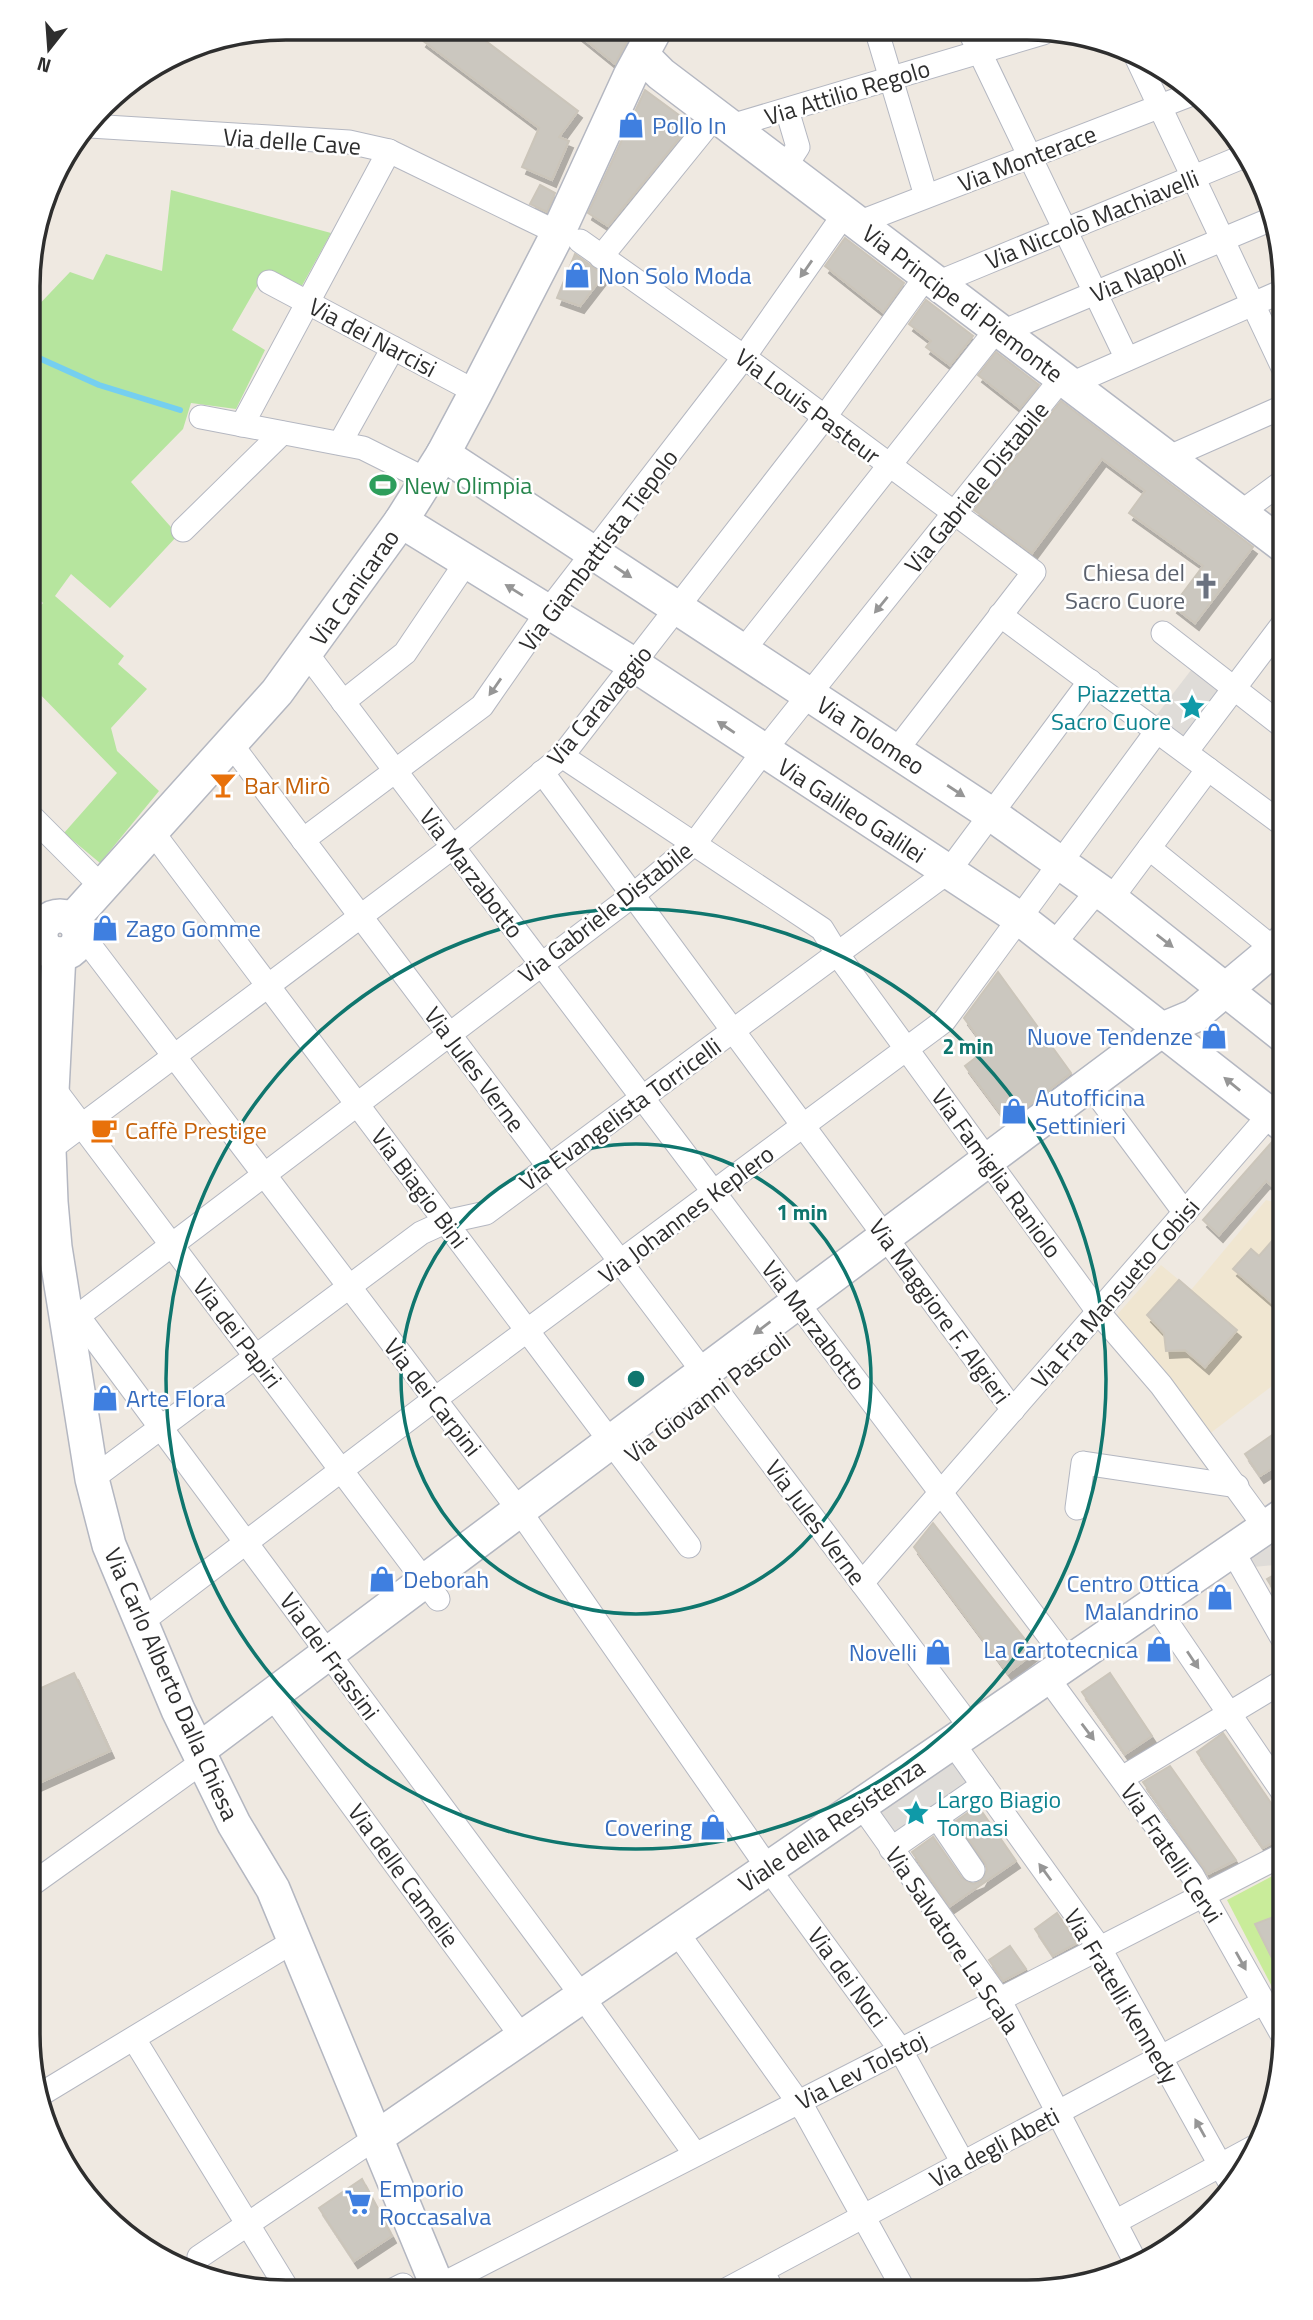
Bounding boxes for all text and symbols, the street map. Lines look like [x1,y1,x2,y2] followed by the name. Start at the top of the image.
[14,14,84,84] north arrow
[33,50,54,82] text: N
[760,50,934,134] street label: Via Attilio Regolo
[652,107,727,143] place label: Pollo In
[616,110,646,140] shop icon: Pollo In
[953,115,1101,201] street label: Via Monterace
[222,118,362,164] street label: Via delle Cave
[980,160,1204,278] street label: Via Niccolò Machiavelli
[855,215,1071,391] street label: Via Principe di Piemonte
[1085,239,1191,311] street label: Via Napoli
[598,257,752,293] place label: Non Solo Moda
[562,260,592,290] shop icon: Non Solo Moda
[799,260,813,278] one-way arrow
[303,288,443,386] street label: Via dei Narcisi
[728,339,888,473] street label: Via Louis Pasteur
[895,393,1057,581] street label: Via Gabriele Distabile
[510,441,686,659] street label: Via Giambattista Tiepolo
[404,467,532,503] place label: New Olimpia
[368,470,398,500] sports icon: New Olimpia
[300,521,408,653] street label: Via Canicarao
[1065,554,1185,618] place label: Chiesa del Sacro Cuore
[614,565,632,579] one-way arrow
[1191,571,1221,601] church icon: Chiesa del Sacro Cuore
[505,584,524,597] one-way arrow
[874,597,889,614] one-way arrow
[538,637,660,773] street label: Via Caravaggio
[1051,675,1171,739] place label: Piazzetta Sacro Cuore
[488,678,502,696] one-way arrow
[810,686,932,784] street label: Via Tolomeo
[1177,692,1207,722] place icon: Piazzetta Sacro Cuore
[717,720,735,734] one-way arrow
[771,749,933,871] street label: Via Galileo Galilei
[244,767,331,803] place label: Bar Mirò
[208,770,238,800] bar icon: Bar Mirò
[946,785,966,798] one-way arrow
[411,800,533,946] street label: Via Marzabotto
[510,832,700,992] street label: Via Gabriele Distabile
[126,910,261,946] place label: Zago Gomme
[90,913,120,943] shop icon: Zago Gomme
[1156,933,1174,947] one-way arrow
[416,999,534,1139] street label: Via Jules Verne
[1027,1018,1193,1054] place label: Nuove Tendenze
[1199,1021,1229,1051] shop icon: Nuove Tendenze
[512,1028,728,1200] street label: Via Evangelista Torricelli
[942,1030,994,1062] text: 2 min
[1223,1076,1241,1091] one-way arrow
[1035,1079,1145,1143] place label: Autofficina Settinieri
[923,1081,1071,1265] street label: Via Famiglia Raniolo
[999,1096,1029,1126] shop icon: Autofficina Settinieri
[125,1112,267,1148] place label: Caffè Prestige
[89,1115,119,1145] cafe icon: Caffè Prestige
[363,1120,477,1256] street label: Via Biagio Bini
[591,1136,781,1292] street label: Via Johannes Keplero
[1022,1190,1208,1396] street label: Via Fra Mansueto Cobisi
[776,1196,828,1228] text: 1 min
[860,1211,1020,1411] street label: Via Maggiore F. Algieri
[753,1252,875,1398] street label: Via Marzabotto
[185,1270,291,1396] street label: Via dei Papiri
[753,1321,771,1335] one-way arrow
[616,1322,798,1472] street label: Via Giovanni Pascoli
[375,1330,491,1464] street label: Via dei Carpini
[624,1367,648,1391] centre of rings
[126,1380,226,1416] place label: Arte Flora
[90,1383,120,1413] shop icon: Arte Flora
[757,1452,875,1592] street label: Via Jules Verne
[96,1542,248,1826] street label: Via Carlo Alberto Dalla Chiesa
[403,1561,489,1597] place label: Deborah
[367,1564,397,1594] shop icon: Deborah
[1066,1565,1199,1629] place label: Centro Ottica Malandrino
[1205,1582,1235,1612] shop icon: Centro Ottica Malandrino
[271,1585,389,1727] street label: Via dei Frassini
[983,1631,1138,1667] place label: La Cartotecnica
[849,1634,917,1670] place label: Novelli
[1144,1634,1174,1664] shop icon: La Cartotecnica
[923,1637,953,1667] shop icon: Novelli
[1186,1650,1199,1669] one-way arrow
[1080,1722,1095,1740] one-way arrow
[731,1749,931,1901] street label: Viale della Resistenza
[1112,1776,1232,1930] street label: Via Fratelli Cervi
[937,1781,1061,1845] place label: Largo Biagio Tomasi
[339,1796,469,1954] street label: Via delle Camelie
[901,1798,931,1828] place icon: Largo Biagio Tomasi
[604,1809,692,1845] place label: Covering
[698,1812,728,1842] shop icon: Covering
[877,1839,1029,2041] street label: Via Salvatore La Scala
[1038,1863,1052,1881] one-way arrow
[1055,1902,1189,2091] street label: Via Fratelli Kennedy
[799,1919,897,2035] street label: Via dei Noci
[1235,1951,1247,1971] one-way arrow
[789,2022,933,2118] street label: Via Lev Tolstoj
[923,2098,1065,2196] street label: Via degli Abeti
[1194,2119,1206,2138] one-way arrow
[379,2170,491,2234] place label: Emporio Roccasalva
[343,2187,373,2217] supermarket icon: Emporio Roccasalva

